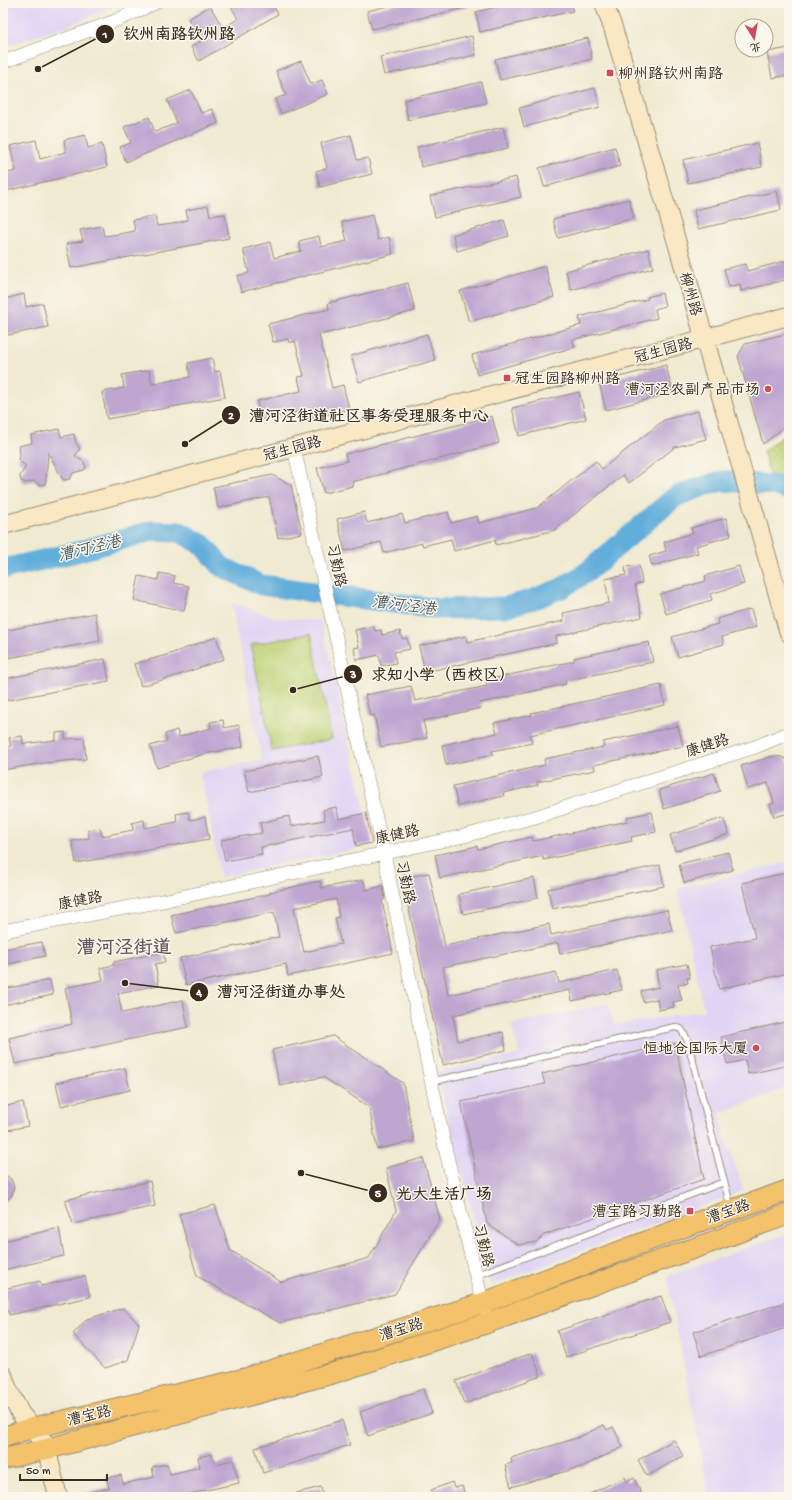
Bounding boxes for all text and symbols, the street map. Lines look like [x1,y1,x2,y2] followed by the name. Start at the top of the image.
[734,18,774,58] north arrow
[95,20,243,48] callout: 钦州南路钦州路
[123,25,235,46] text: 钦州南路钦州路
[102,29,108,43] text: 1
[749,39,762,53] text: 北
[618,65,723,84] place label: 柳州路钦州南路
[605,68,615,78] marker: 柳州路钦州南路
[674,270,704,319] street label: 柳州路
[632,335,695,368] street label: 冠生园路
[515,371,620,389] place label: 冠生园路柳州路
[502,373,512,383] marker: 冠生园路柳州路
[625,382,760,400] place label: 漕河泾农副产品市场
[763,384,773,394] marker: 漕河泾农副产品市场
[221,401,497,429] callout: 漕河泾街道社区事务受理服务中心
[249,407,489,428] text: 漕河泾街道社区事务受理服务中心
[228,410,234,424] text: 2
[261,433,324,466] street label: 冠生园路
[56,531,125,567] water label: 漕河泾港
[322,542,349,589] street label: 习勤路
[371,592,439,621] water label: 漕河泾港
[343,660,523,688] callout: 求知小学（西校区）
[371,666,515,687] text: 求知小学（西校区）
[349,669,356,683] text: 3
[683,731,732,762] street label: 康健路
[374,822,421,849] street label: 康健路
[391,859,418,906] street label: 习勤路
[57,889,104,915] street label: 康健路
[76,937,172,961] district label: 漕河泾街道
[189,978,353,1006] callout: 漕河泾街道办事处
[217,983,346,1004] text: 漕河泾街道办事处
[195,987,202,1001] text: 4
[643,1041,748,1059] place label: 恒地仓国际大厦
[751,1043,761,1053] marker: 恒地仓国际大厦
[368,1179,500,1207] callout: 光大生活广场
[396,1185,492,1206] text: 光大生活广场
[375,1188,382,1202] text: 5
[704,1197,753,1229] street label: 漕宝路
[592,1204,682,1222] place label: 漕宝路习勤路
[685,1206,695,1216] marker: 漕宝路习勤路
[468,1221,496,1270] street label: 习勤路
[377,1316,426,1346] street label: 漕宝路
[65,1403,113,1431] street label: 漕宝路
[20,1456,107,1482] scale bar
[26,1465,51,1479] text: 50 m

